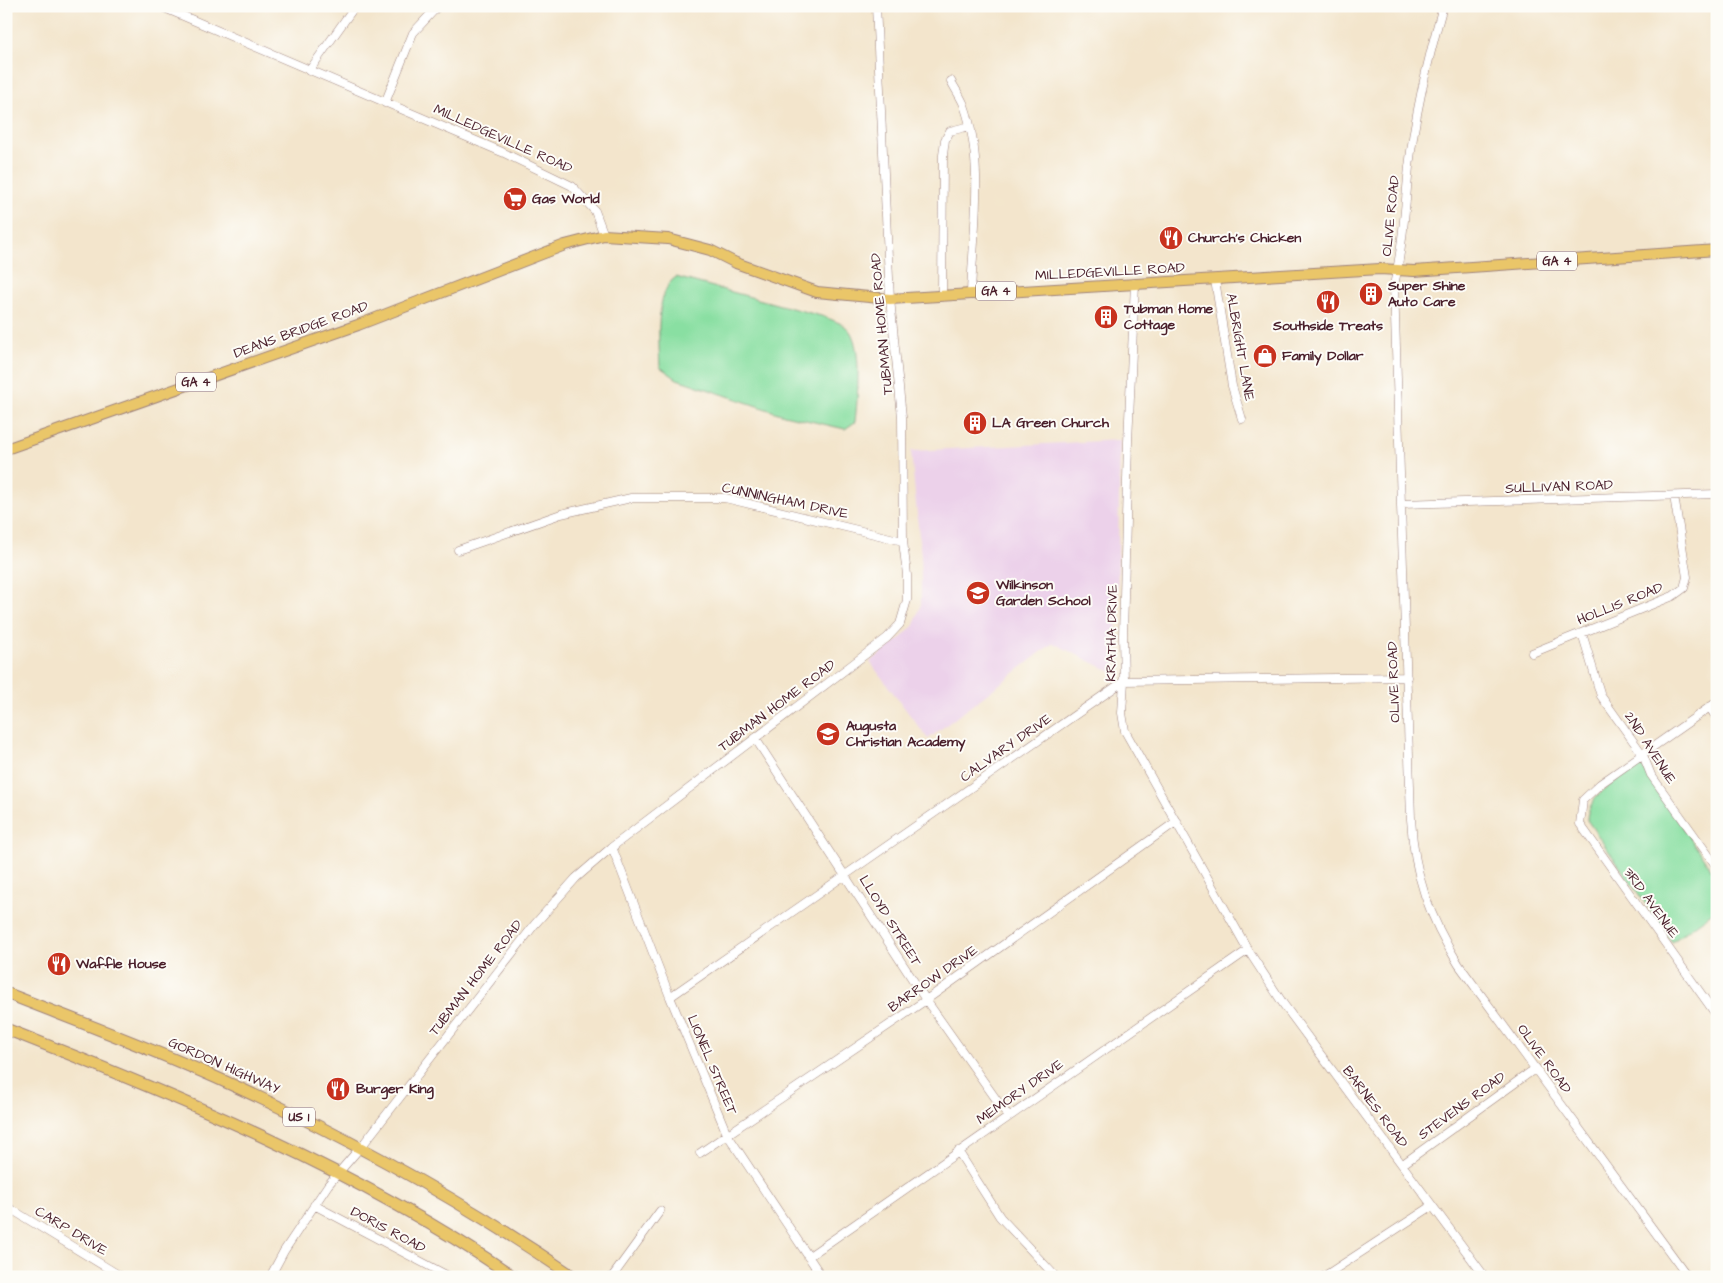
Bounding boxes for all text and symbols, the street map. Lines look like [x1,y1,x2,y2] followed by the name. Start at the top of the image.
[430,99,576,179] street label: MILLEDGEVILLE ROAD
[1377,175,1405,257] street label: OLIVE ROAD
[502,186,528,212] supermarket icon: Gas World
[532,189,600,209] place label: Gas World
[1158,225,1184,251] restaurant icon: Church's Chicken
[1188,228,1301,248] place label: Church's Chicken
[866,252,898,396] street label: TUBMAN HOME ROAD
[1537,252,1577,270] road number: GA 4
[1035,258,1185,286] street label: MILLEDGEVILLE ROAD
[1387,276,1466,312] place label: Super Shine Auto Care
[1358,281,1384,307] building icon: Super Shine Auto Care
[976,282,1016,300] road number: GA 4
[1315,289,1341,315] restaurant icon: Southside Treats
[1221,292,1259,403] street label: ALBRIGHT LANE
[231,296,371,364] street label: DEANS BRIDGE ROAD
[1123,299,1214,336] place label: Tubman Home Cottage
[1093,304,1119,330] building icon: Tubman Home Cottage
[1272,316,1383,336] place label: Southside Treats
[1252,343,1278,369] shop icon: Family Dollar
[1282,346,1364,366] place label: Family Dollar
[176,372,216,392] road number: GA 4
[962,410,988,436] building icon: LA Green Church
[992,413,1110,433] place label: LA Green Church
[1505,475,1613,499] street label: SULLIVAN ROAD
[720,478,851,524] street label: CUNNINGHAM DRIVE
[995,575,1091,611] place label: Wilkinson Garden School
[1574,578,1666,630] street label: HOLLIS ROAD
[965,580,991,606] school or university icon: Wilkinson Garden School
[1101,583,1123,682] street label: KRATHA DRIVE
[1383,641,1405,723] street label: OLIVE ROAD
[714,655,840,757] street label: TUBMAN HOME ROAD
[1619,708,1681,789] street label: 2ND AVENUE
[956,709,1056,787] street label: CALVARY DRIVE
[846,716,966,752] place label: Augusta Christian Academy
[815,721,841,747] school or university icon: Augusta Christian Academy
[1619,864,1684,943] street label: 3RD AVENUE
[854,872,926,971] street label: LLOYD STREET
[424,916,528,1040] street label: TUBMAN HOME ROAD
[884,940,982,1017] street label: BARROW DRIVE
[46,951,72,977] restaurant icon: Waffle House
[75,954,167,974] place label: Waffle House
[682,1012,742,1118] street label: LIONEL STREET
[1512,1020,1576,1098] street label: OLIVE ROAD
[165,1032,283,1100] street label: GORDON HIGHWAY
[972,1054,1068,1129] street label: MEMORY DRIVE
[1338,1062,1412,1152] street label: BARNES ROAD
[1414,1067,1510,1145] street label: STEVENS ROAD
[325,1076,351,1102] restaurant icon: Burger King
[356,1079,435,1100] place label: Burger King
[283,1108,315,1126] road number: US 1
[31,1201,112,1261] street label: CARP DRIVE
[347,1202,429,1258] street label: DORIS ROAD

